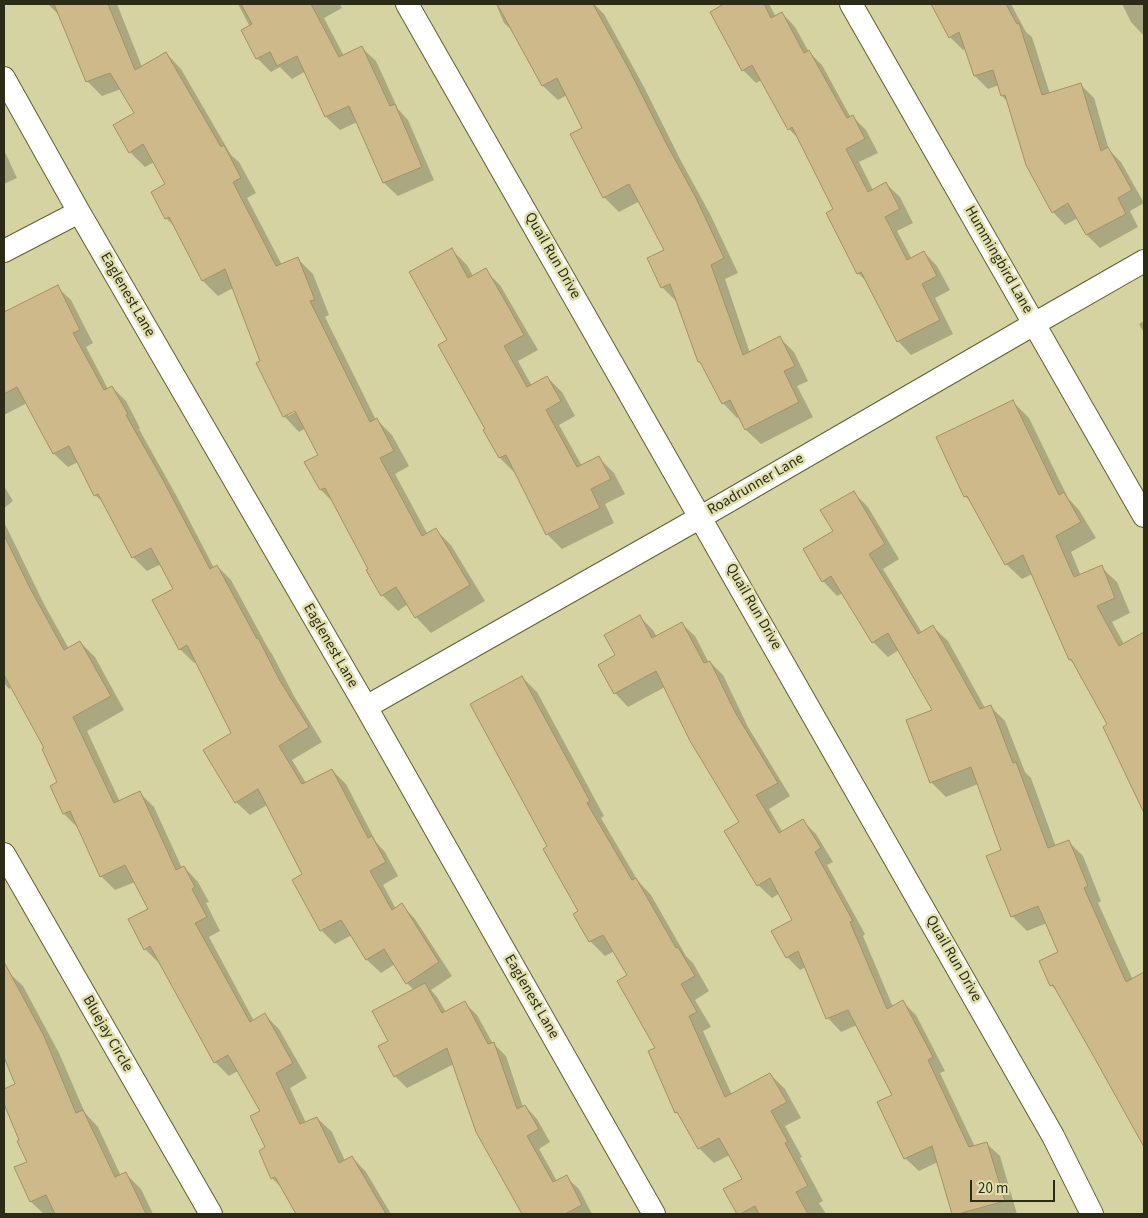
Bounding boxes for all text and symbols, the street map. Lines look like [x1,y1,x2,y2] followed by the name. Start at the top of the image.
[960,203,1036,317] street label: Hummingbird Lane
[520,210,584,302] street label: Quail Run Drive
[96,250,158,340] street label: Eaglenest Lane
[705,450,807,520] street label: Roadrunner Lane
[721,561,785,653] street label: Quail Run Drive
[299,601,361,691] street label: Eaglenest Lane
[921,913,985,1005] street label: Quail Run Drive
[500,952,562,1042] street label: Eaglenest Lane
[78,993,136,1075] street label: Bluejay Circle
[973,1170,1058,1202] scale bar
[978,1178,1008,1199] text: 20 m

